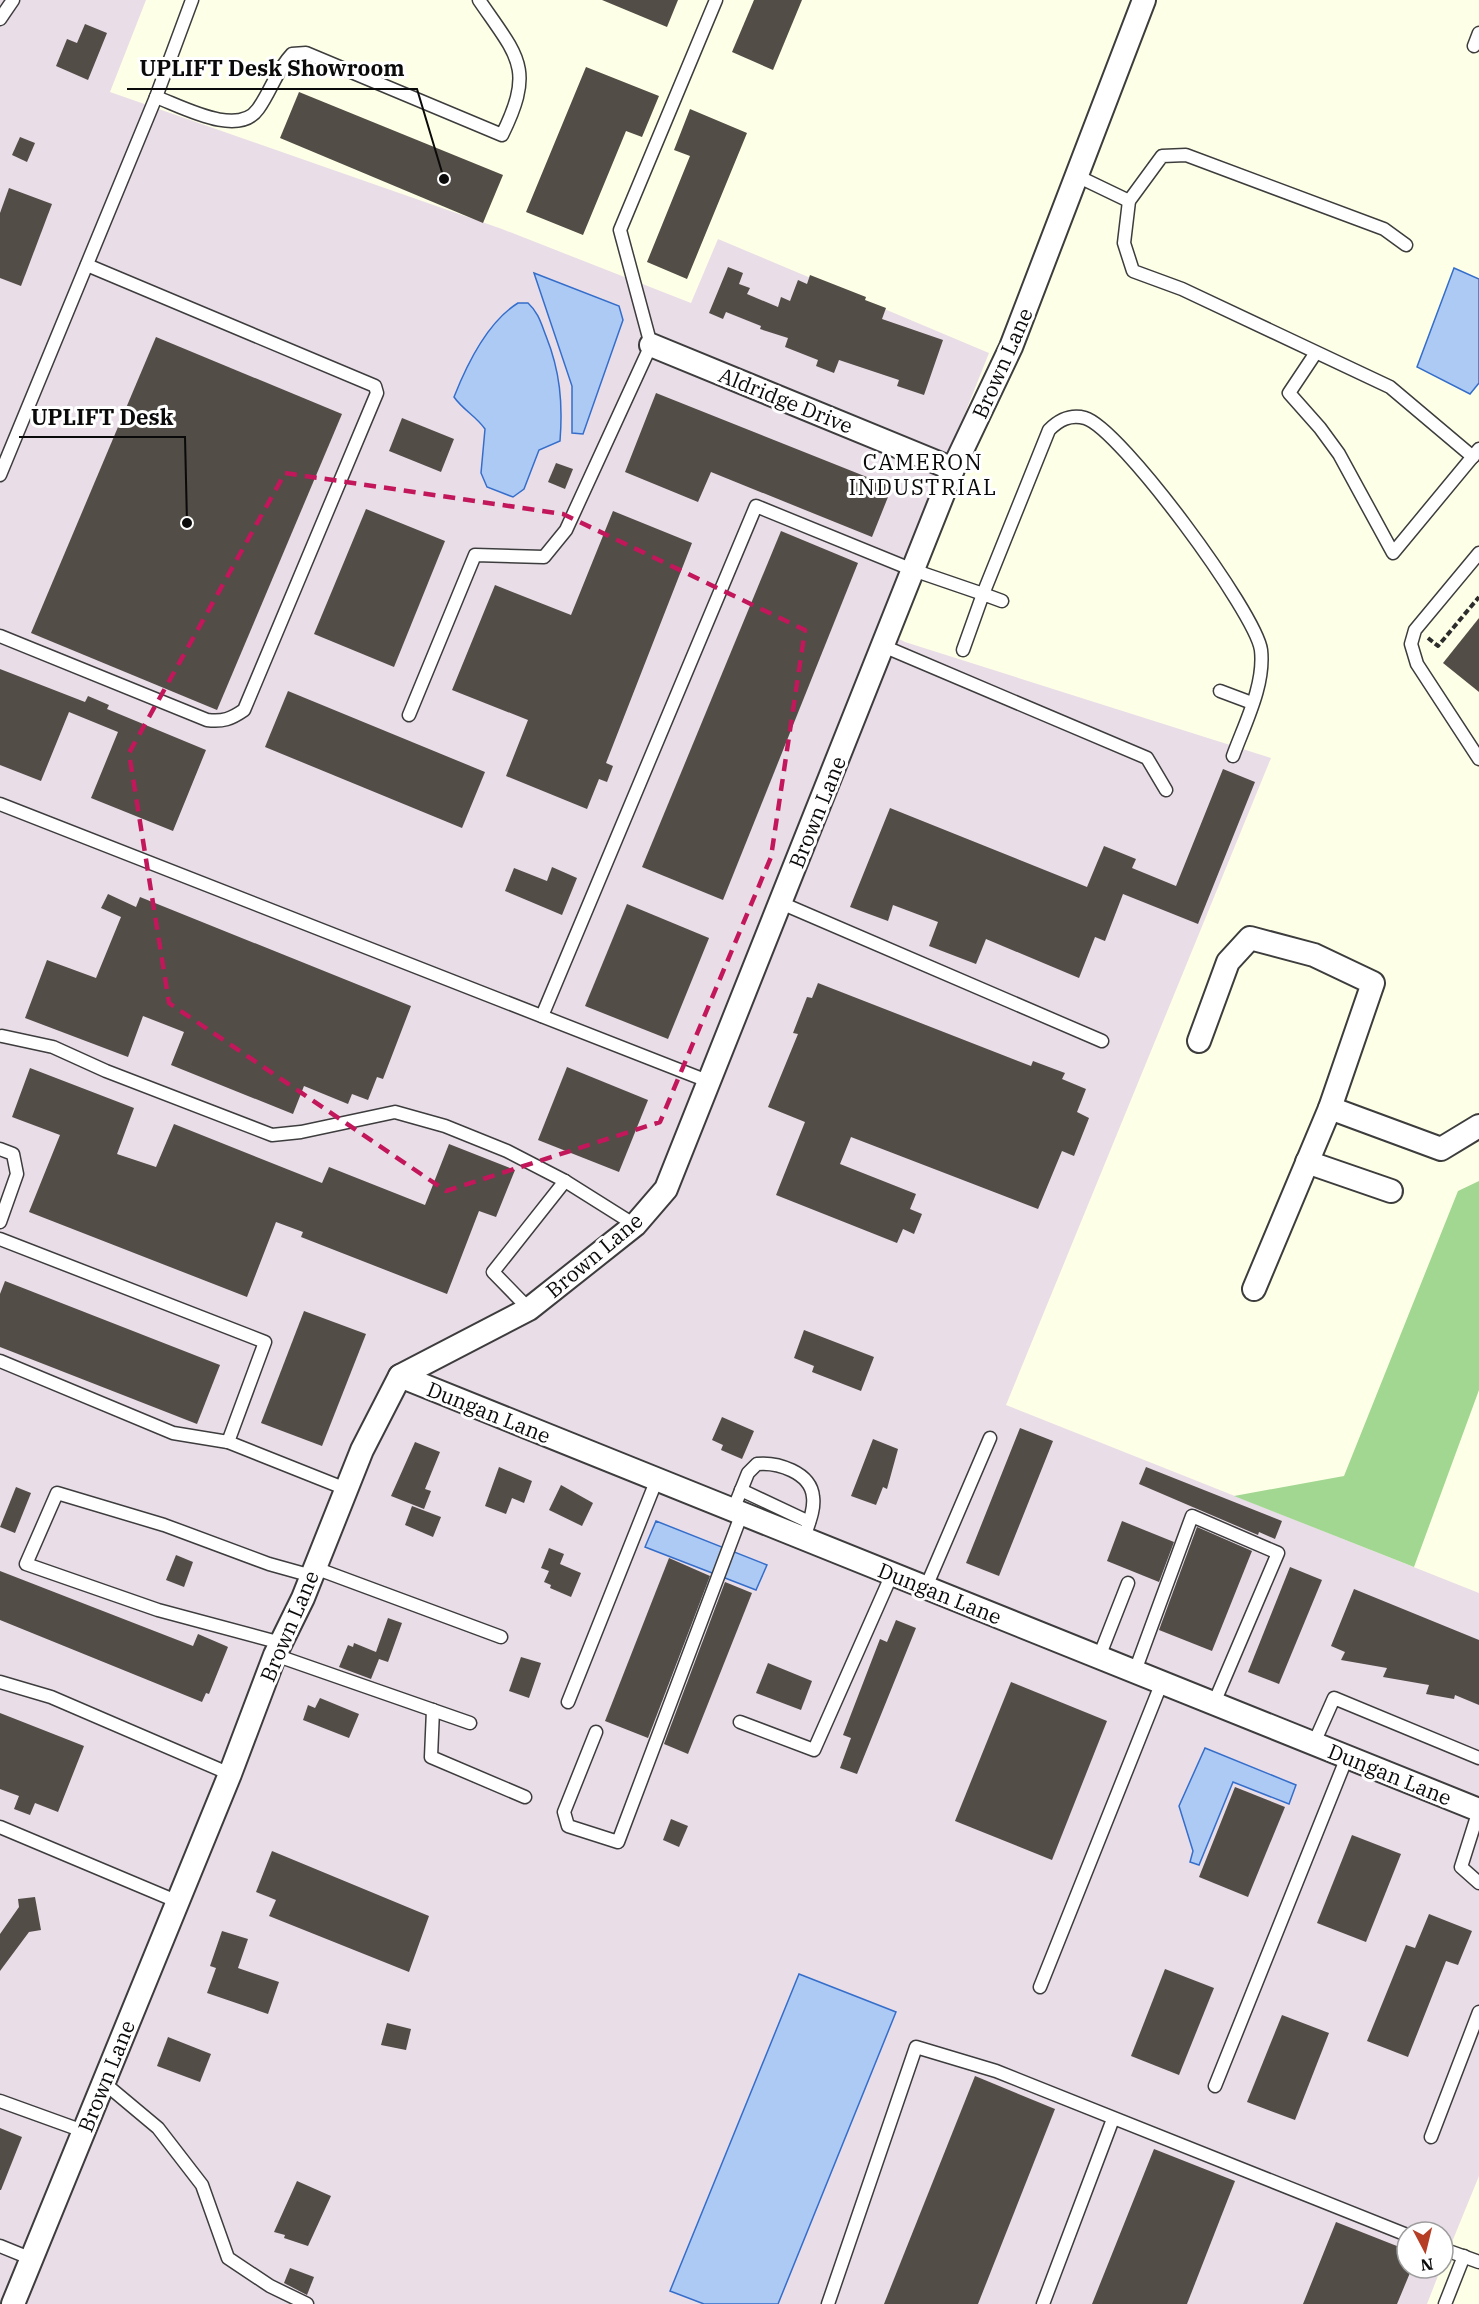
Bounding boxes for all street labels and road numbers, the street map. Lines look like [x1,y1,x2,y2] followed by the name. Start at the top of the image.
[965,303,1039,423] street label: Brown Lane
[715,360,857,440] street label: Aldridge Drive
[782,752,852,872] street label: Brown Lane
[540,1206,648,1304] street label: Brown Lane
[423,1374,555,1450] street label: Dungan Lane
[874,1555,1006,1631] street label: Dungan Lane
[253,1566,325,1686] street label: Brown Lane
[1324,1736,1456,1812] street label: Dungan Lane
[71,2016,141,2136] street label: Brown Lane

